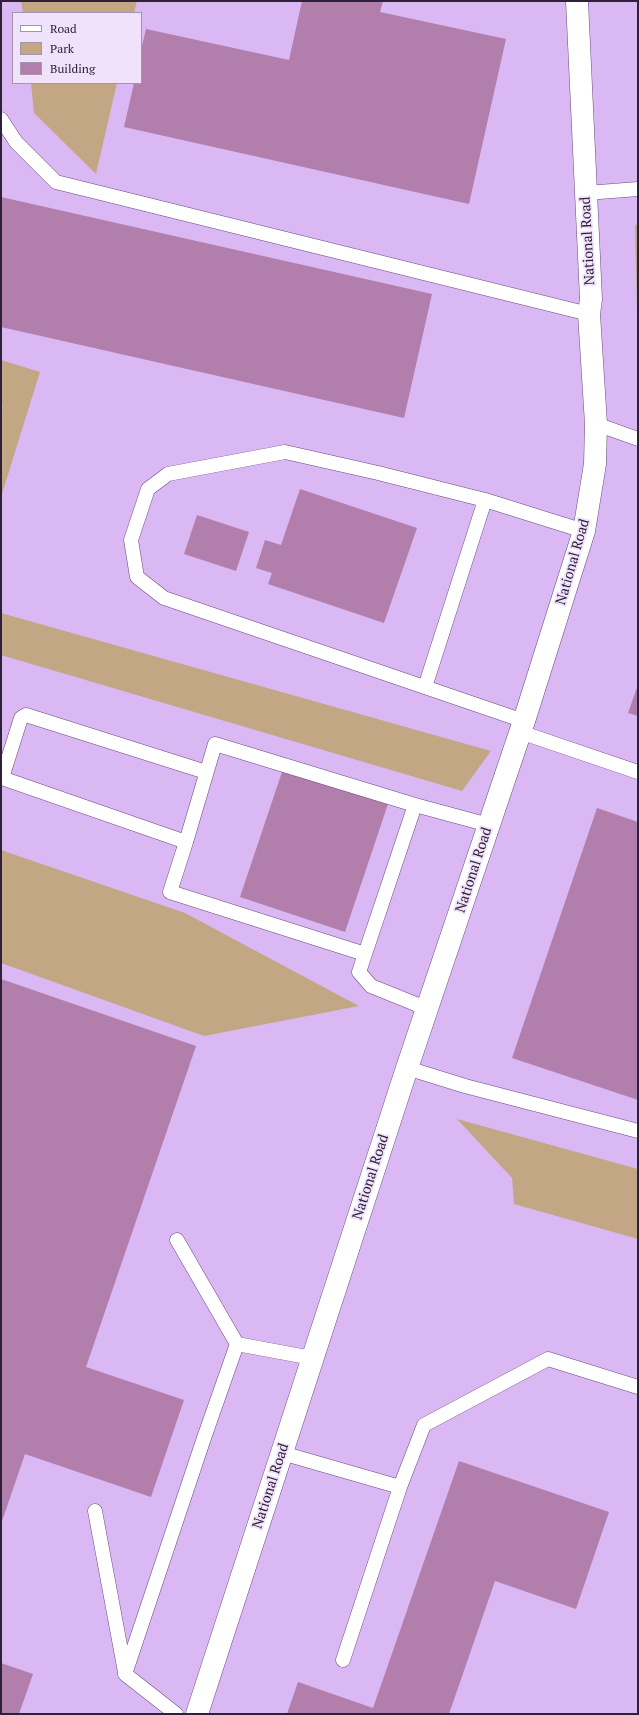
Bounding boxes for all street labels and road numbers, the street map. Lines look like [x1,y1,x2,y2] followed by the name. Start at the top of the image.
[577,196,599,286] street label: National Road
[553,517,593,607] street label: National Road
[452,825,496,915] street label: National Road
[349,1132,393,1222] street label: National Road
[249,1441,293,1531] street label: National Road

